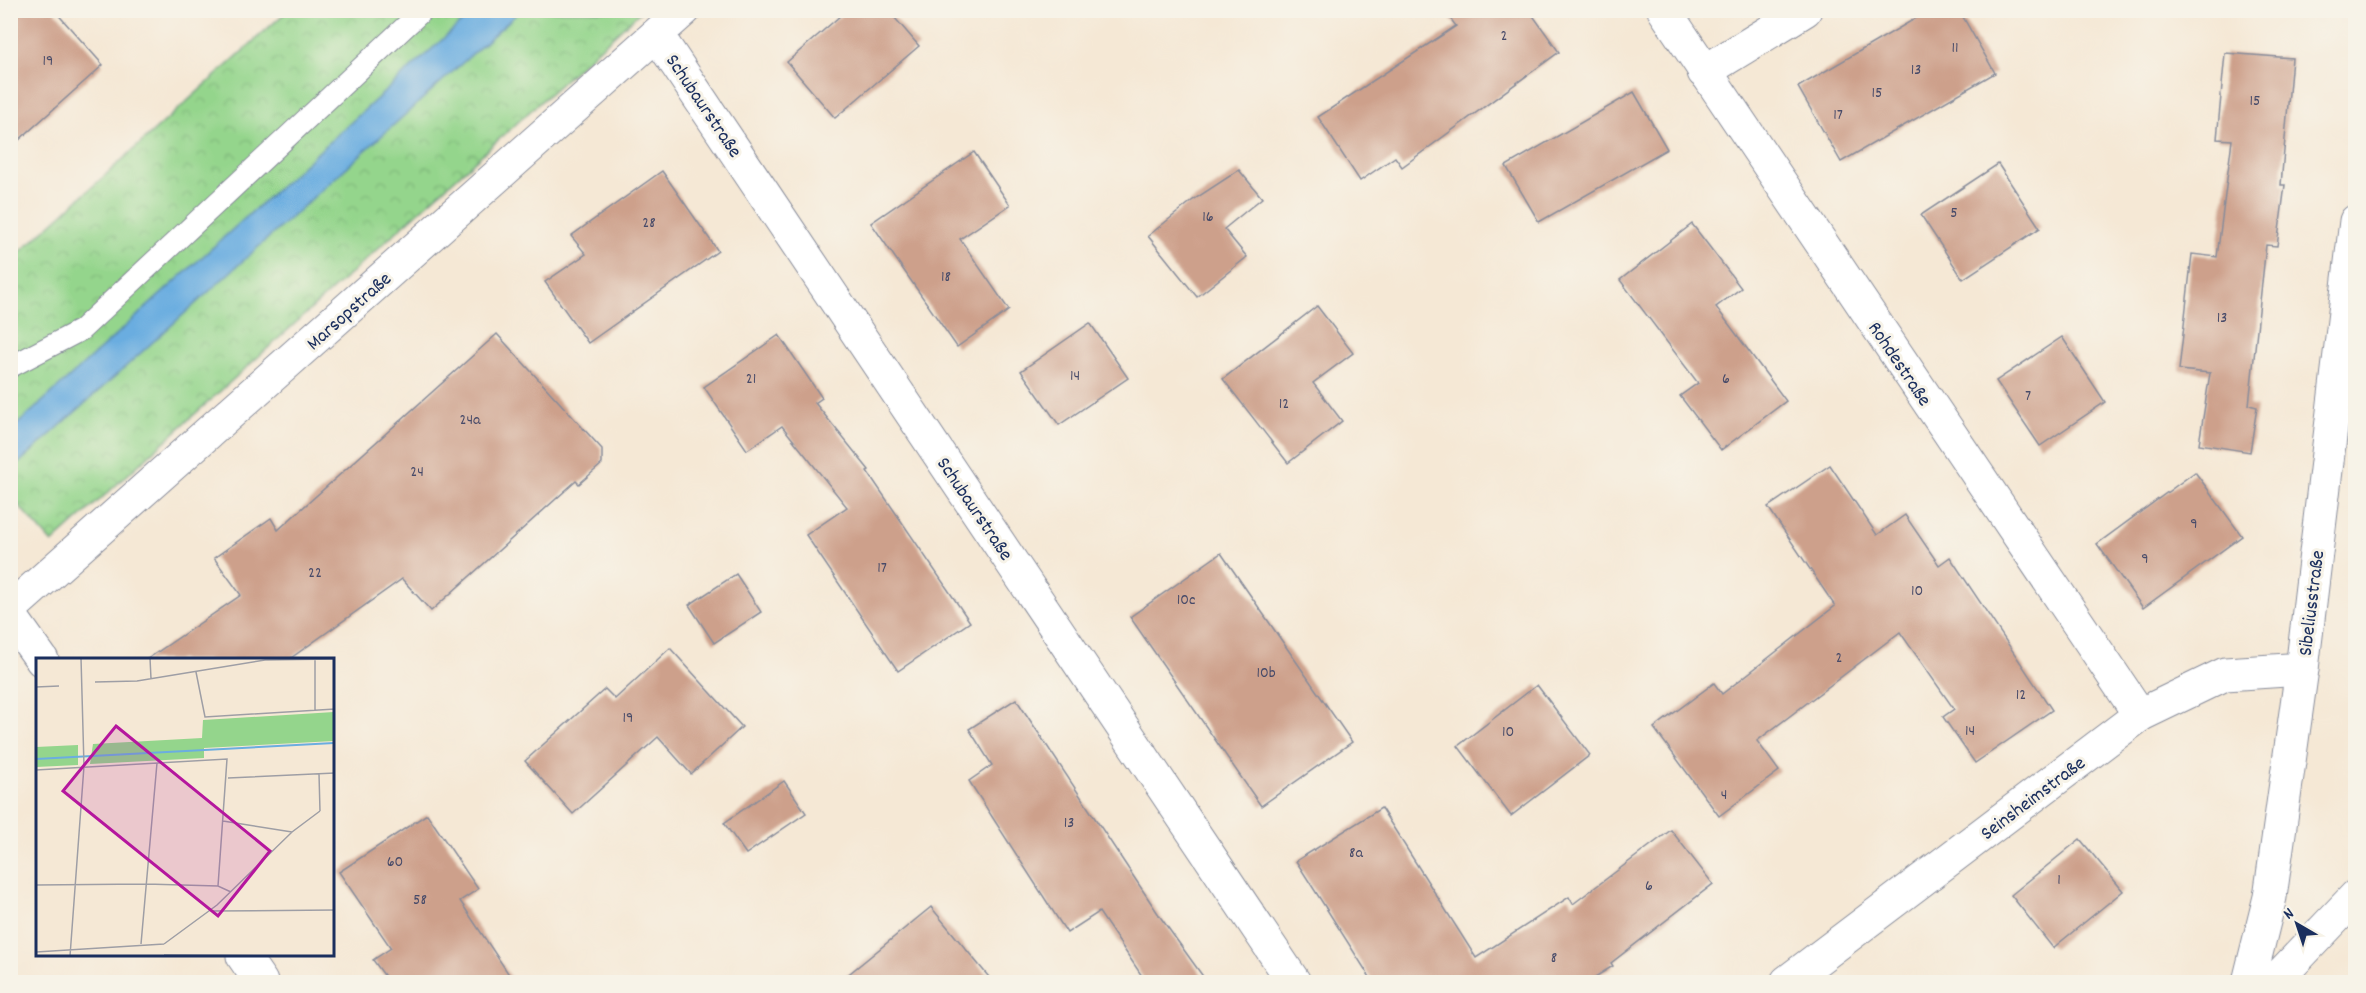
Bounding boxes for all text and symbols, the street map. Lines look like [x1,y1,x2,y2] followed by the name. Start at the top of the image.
[1501,25,1508,48] house number: 2
[1951,37,1959,60] house number: 11
[657,49,748,164] street label: Schubaurstraße
[43,50,53,73] house number: 19
[1911,59,1921,82] house number: 13
[1872,82,1882,105] house number: 15
[2250,90,2260,113] house number: 15
[1833,104,1843,127] house number: 17
[1950,202,1958,225] house number: 5
[1202,206,1214,229] house number: 16
[642,212,656,235] house number: 28
[301,266,399,358] street label: Marsopstraße
[941,266,951,289] house number: 18
[2217,307,2227,330] house number: 13
[1860,317,1937,413] street label: Rohdestraße
[1070,365,1080,388] house number: 14
[746,368,756,391] house number: 21
[1722,368,1730,391] house number: 6
[2025,385,2031,408] house number: 7
[1279,393,1289,416] house number: 12
[459,409,481,432] house number: 24a
[928,452,1019,567] street label: Schubaurstraße
[410,461,424,484] house number: 24
[2190,513,2198,536] house number: 9
[2141,548,2149,571] house number: 9
[2293,549,2333,658] street label: Sibeliusstraße
[877,557,887,580] house number: 17
[308,562,322,585] house number: 22
[1911,580,1923,603] house number: 10
[1177,589,1195,612] house number: 10c
[1836,647,1843,670] house number: 2
[36,658,334,957] inset map
[1256,662,1276,685] house number: 10b
[2016,684,2026,707] house number: 12
[623,707,633,730] house number: 19
[1965,720,1975,743] house number: 14
[1502,721,1514,744] house number: 10
[1975,750,2092,848] street label: Seinsheimstraße
[1721,784,1727,807] house number: 4
[1064,812,1074,835] house number: 13
[1349,842,1363,865] house number: 8a
[387,851,403,874] house number: 60
[2057,869,2061,892] house number: 1
[1645,875,1653,898] house number: 6
[413,889,427,912] house number: 58
[2267,894,2327,954] north arrow
[2279,903,2300,926] text: N
[1551,947,1557,970] house number: 8

